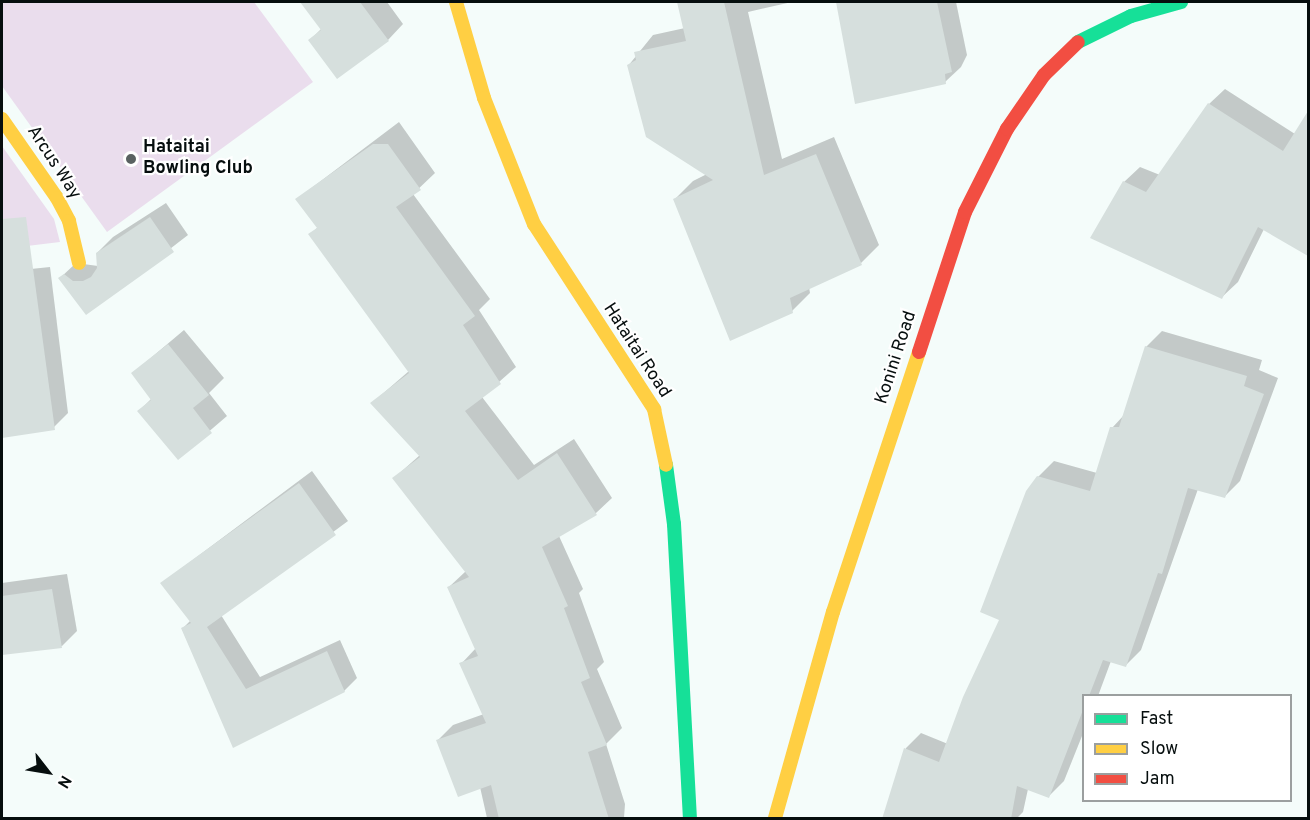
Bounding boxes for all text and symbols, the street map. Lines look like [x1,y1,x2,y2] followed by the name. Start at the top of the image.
[21,122,85,204] street label: Arcus Way
[143,138,253,180] place label: Hataitai Bowling Club
[124,152,138,166] marker: Hataitai Bowling Club
[597,300,675,402] street label: Hataitai Road
[872,309,922,407] street label: Konini Road
[1082,694,1292,802] legend
[1140,708,1173,731] text: Fast
[1140,738,1178,761] text: Slow
[18,742,78,802] north arrow
[1140,768,1175,791] text: Jam
[52,771,75,791] text: N

